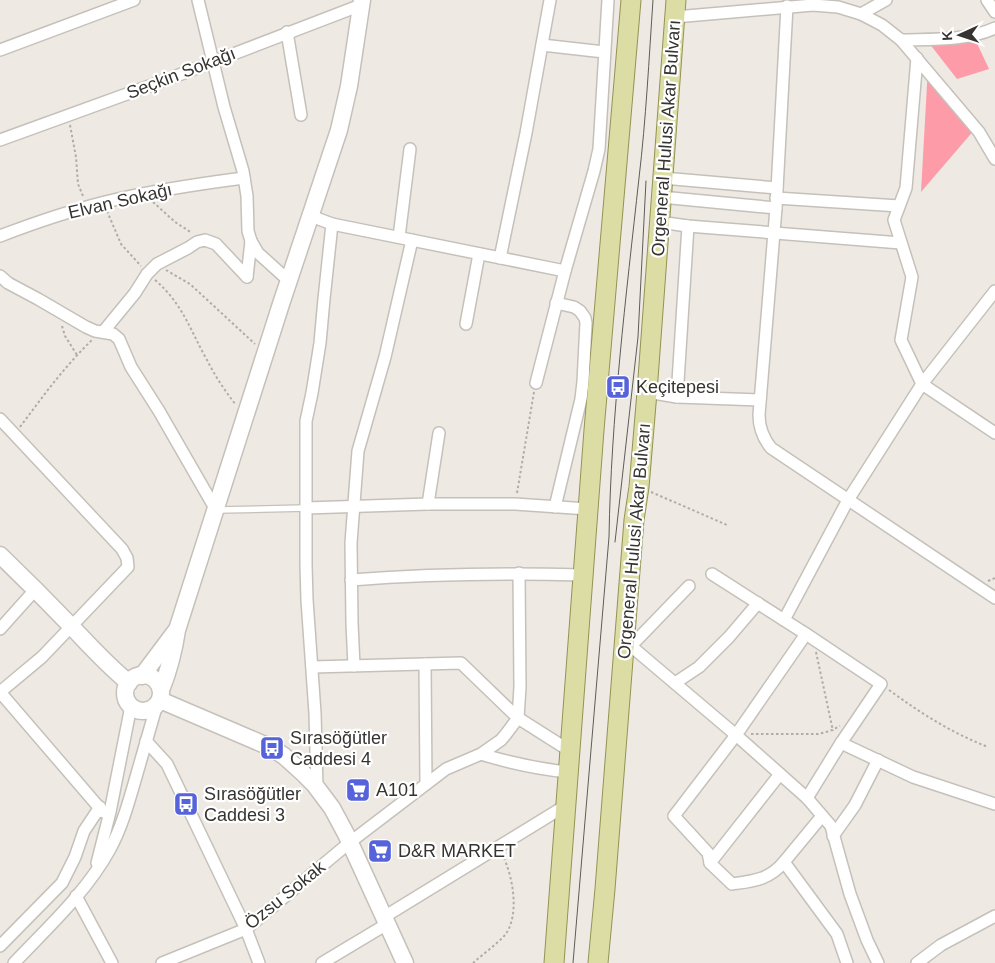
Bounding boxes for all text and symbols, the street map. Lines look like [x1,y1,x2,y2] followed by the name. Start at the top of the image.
[935,10,985,60] north arrow
[648,19,684,257] street label: Orgeneral Hulusi Akar Bulvarı
[939,30,955,41] text: K
[124,43,238,103] street label: Seçkin Sokağı
[66,179,174,223] street label: Elvan Sokağı
[605,374,631,400] bus stop icon: Keçitepesi
[636,377,719,397] place label: Keçitepesi
[614,422,654,660] street label: Orgeneral Hulusi Akar Bulvarı
[290,728,387,769] place label: Sırasöğütler Caddesi 4
[259,735,285,761] bus stop icon: Sırasöğütler Caddesi 4
[345,777,371,803] supermarket icon: A101
[376,780,418,800] place label: A101
[204,784,301,825] place label: Sırasöğütler Caddesi 3
[173,791,199,817] bus stop icon: Sırasöğütler Caddesi 3
[367,838,393,864] supermarket icon: D&R MARKET
[398,841,516,861] place label: D&R MARKET
[241,856,330,933] street label: Özsu Sokak

